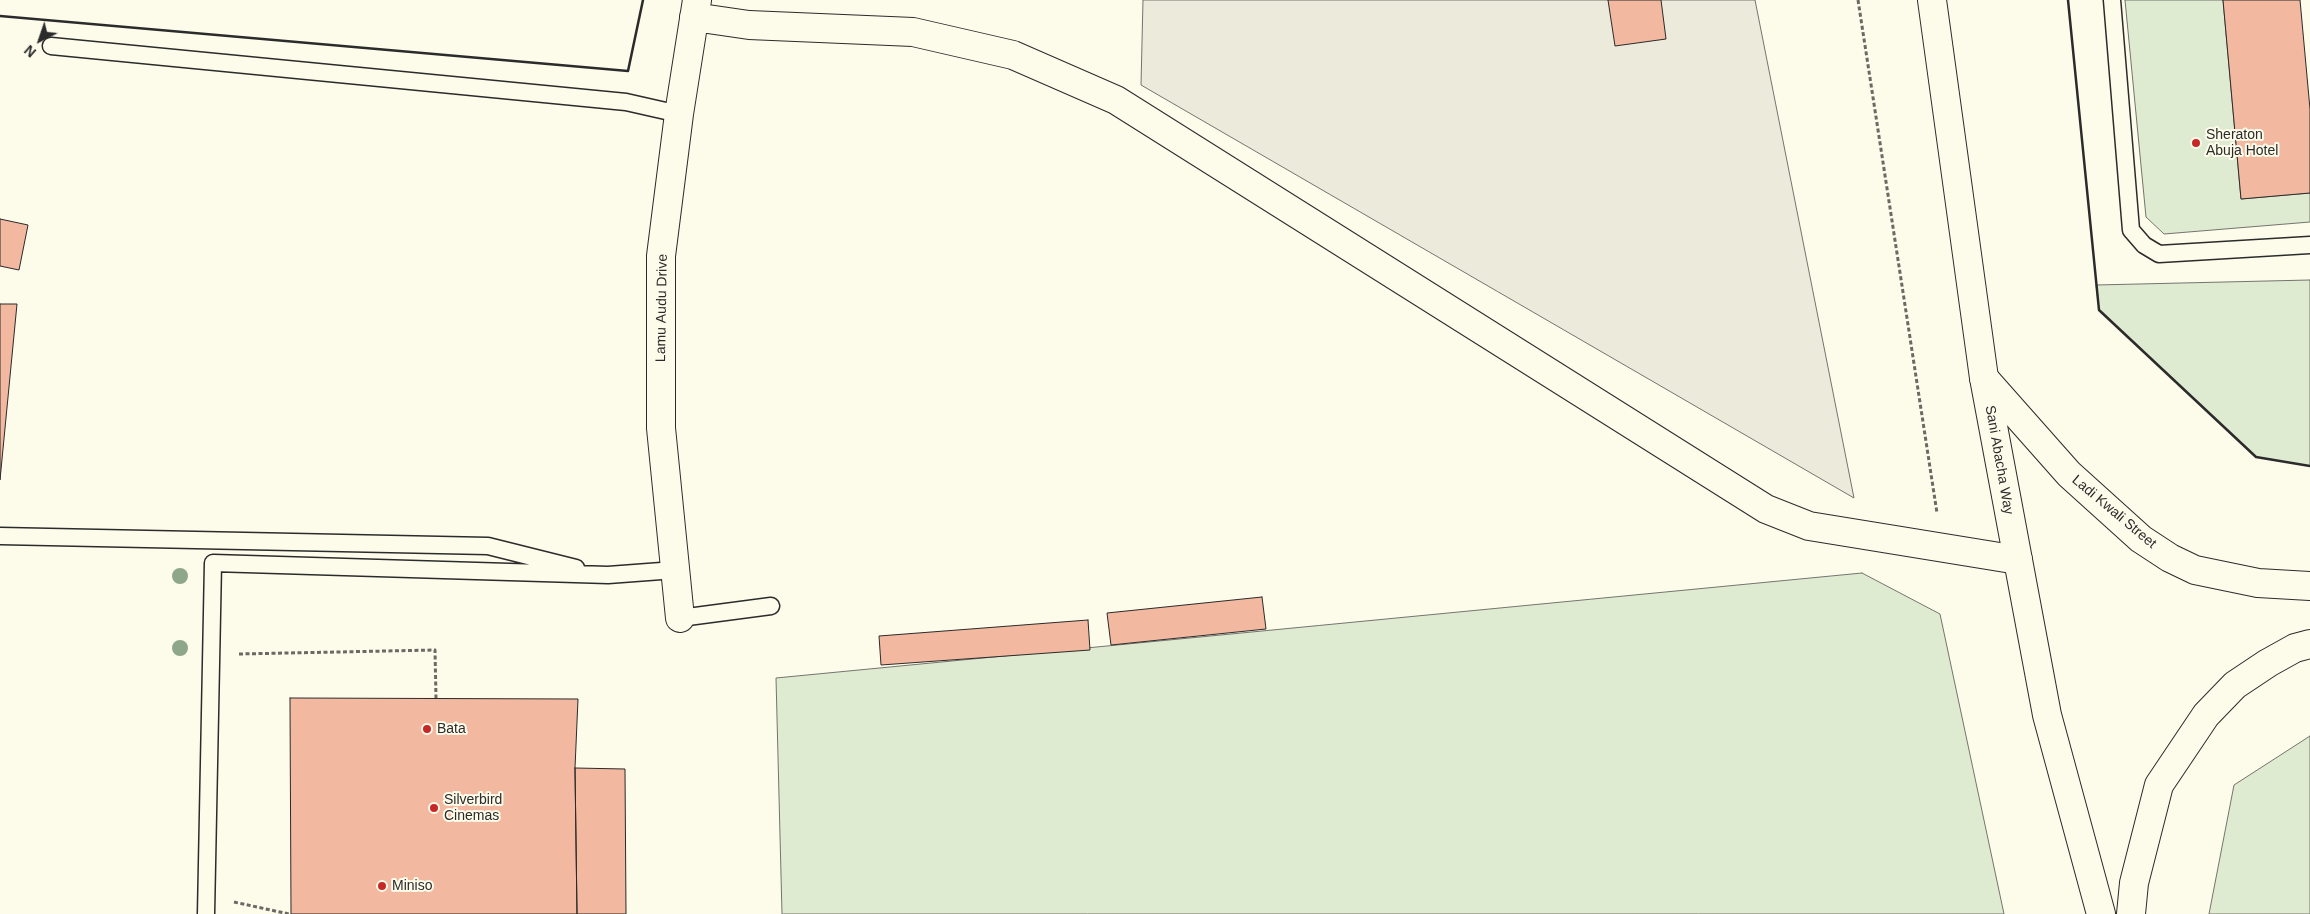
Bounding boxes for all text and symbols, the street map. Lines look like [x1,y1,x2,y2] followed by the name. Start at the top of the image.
[15,15,65,65] north arrow
[21,42,39,61] text: N
[2206,127,2278,160] place label: Sheraton Abuja Hotel
[2190,137,2202,149] marker: Sheraton Abuja Hotel
[653,254,671,362] street label: Lamu Audu Drive
[1981,404,2017,516] street label: Sani Abacha Way
[2068,472,2160,552] street label: Ladi Kwali Street
[437,721,466,737] place label: Bata
[421,723,433,735] marker: Bata
[444,792,502,824] place label: Silverbird Cinemas
[428,802,440,814] marker: Silverbird Cinemas
[392,878,432,894] place label: Miniso
[376,880,388,892] marker: Miniso

